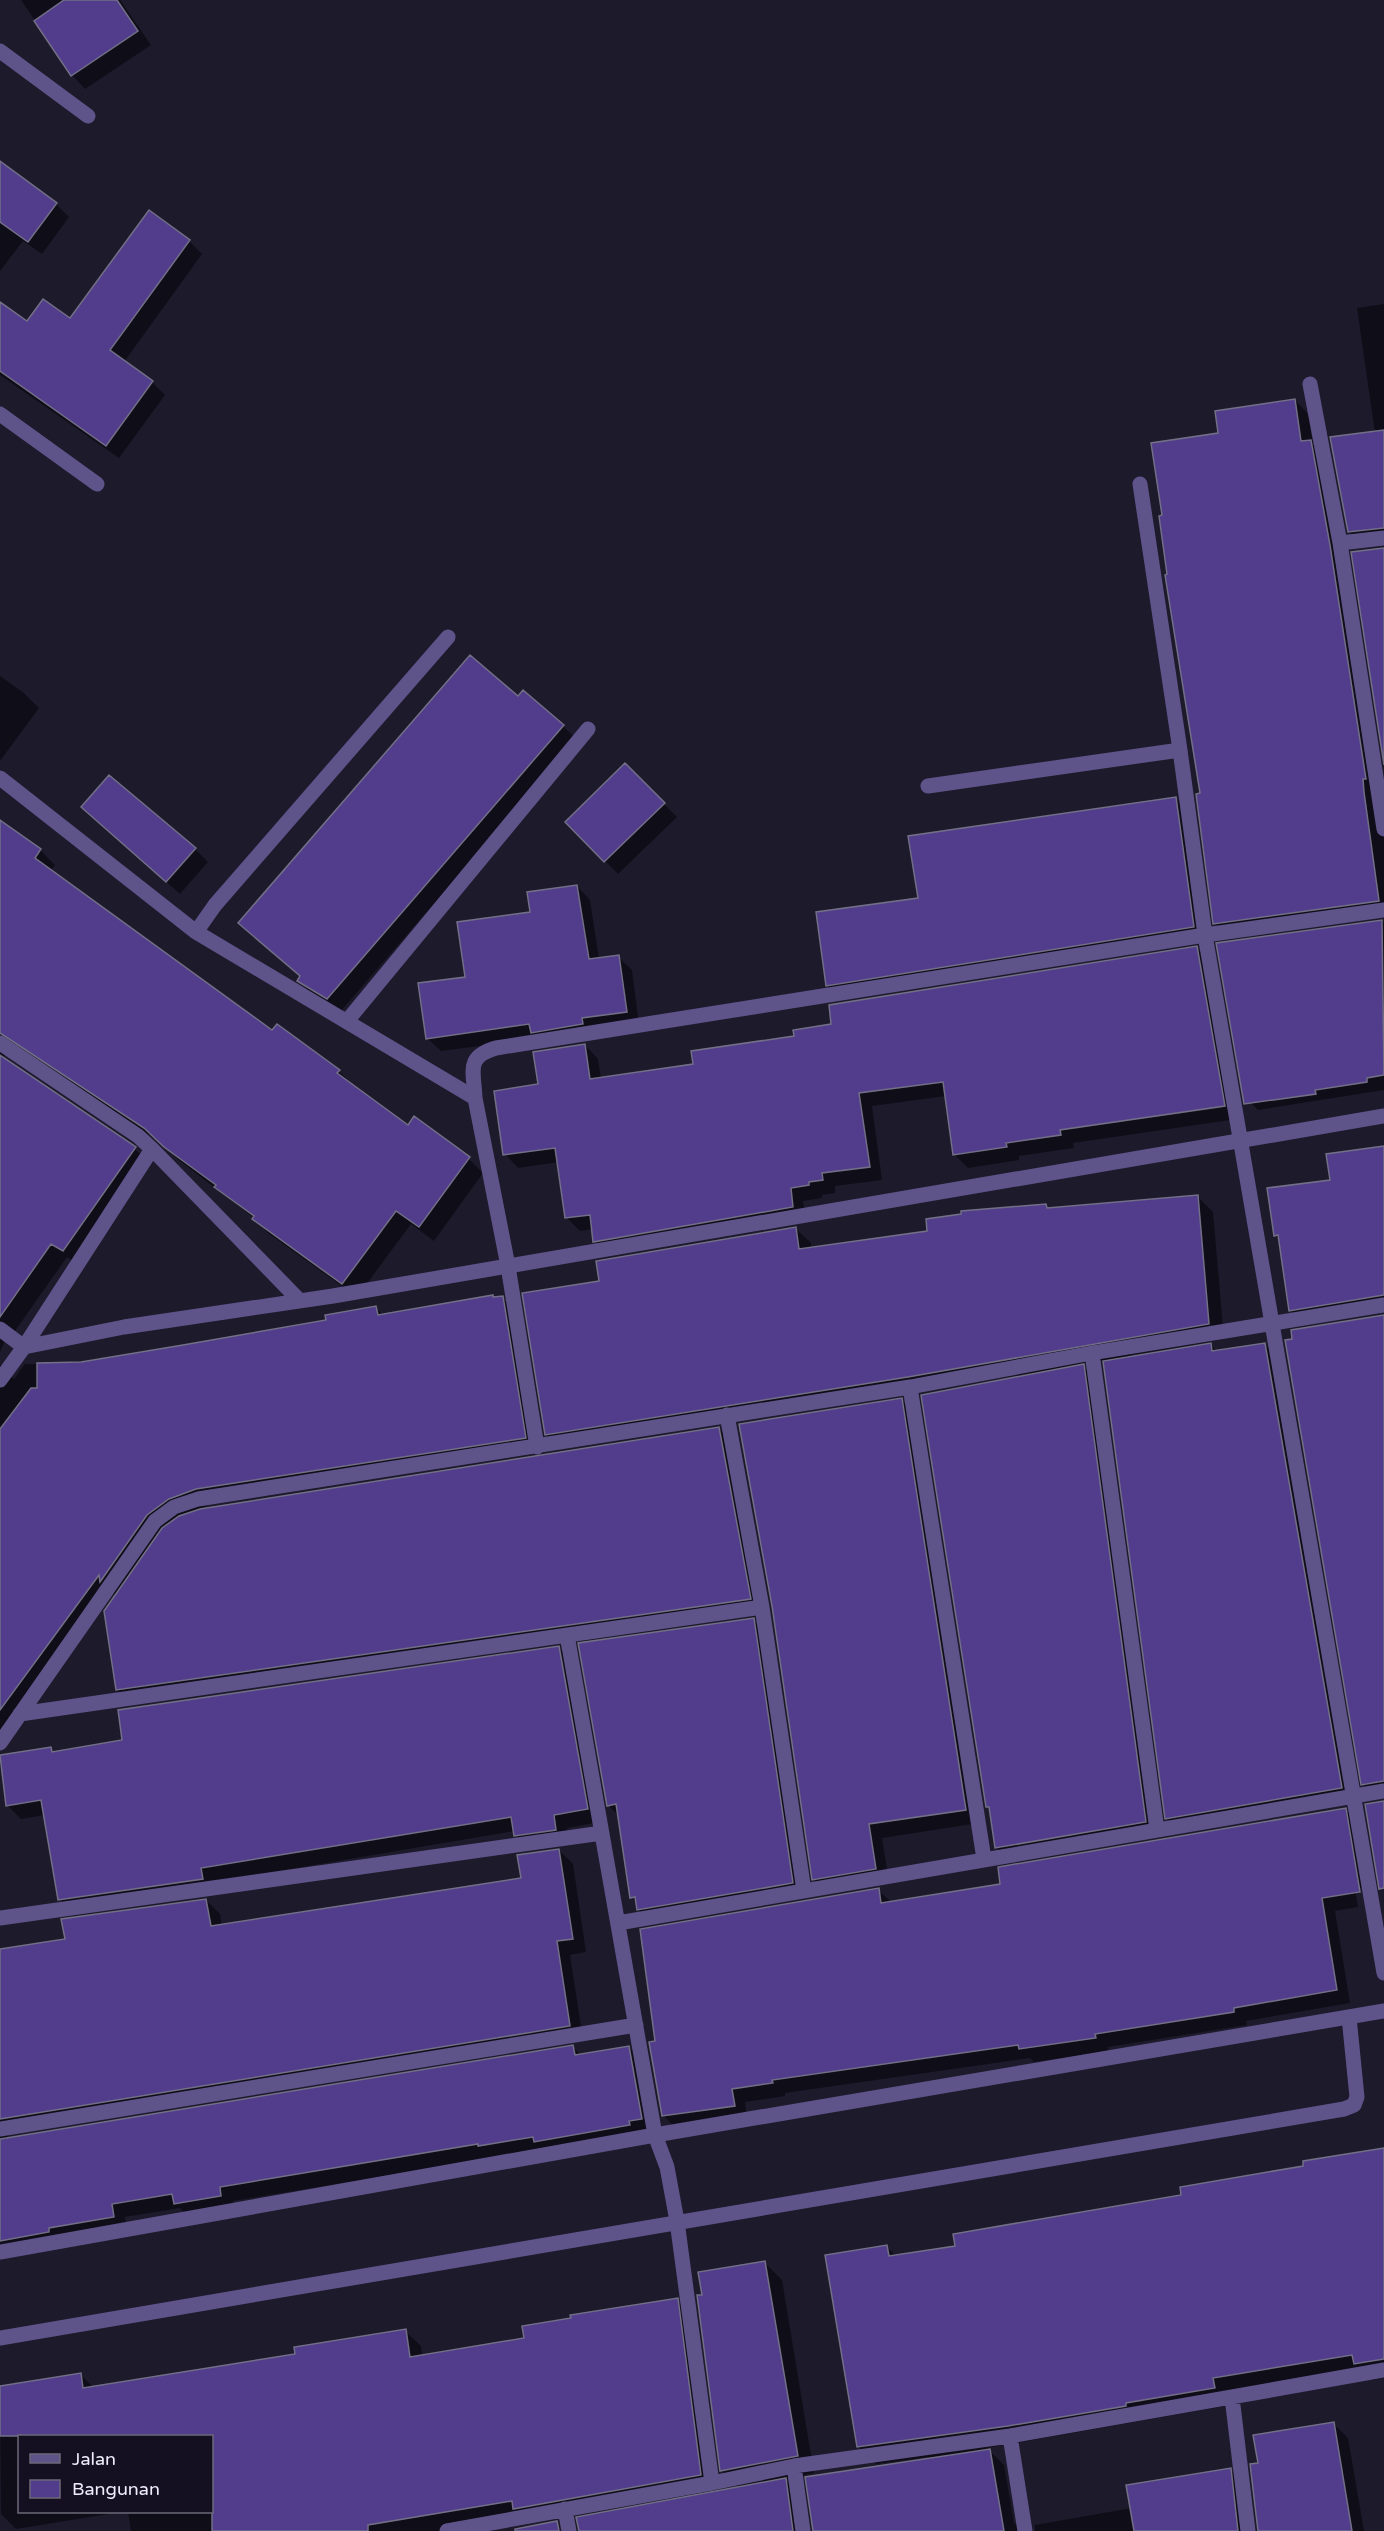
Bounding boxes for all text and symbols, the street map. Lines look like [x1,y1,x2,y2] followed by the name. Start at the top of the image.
[18,2435,213,2513] legend
[72,2448,116,2470] text: Jalan
[72,2478,160,2500] text: Bangunan

